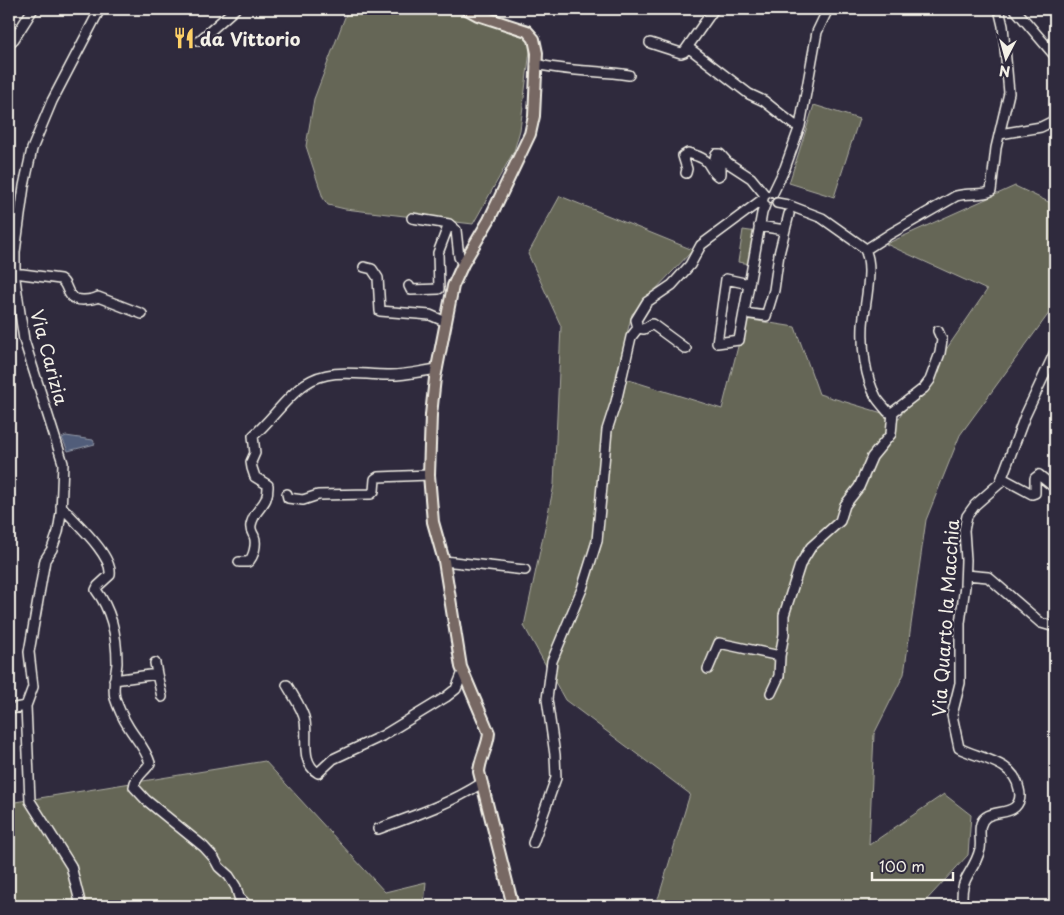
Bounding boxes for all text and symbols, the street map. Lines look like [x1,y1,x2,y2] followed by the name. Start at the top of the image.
[171,25,197,51] restaurant icon: da Vittorio
[200,25,301,52] place label: da Vittorio
[982,32,1032,82] north arrow
[998,60,1011,82] text: N
[24,306,76,408] street label: Via Carizia
[925,518,965,718] street label: Via Quarto la Macchia
[872,850,953,882] scale bar
[879,854,925,877] text: 100 m

